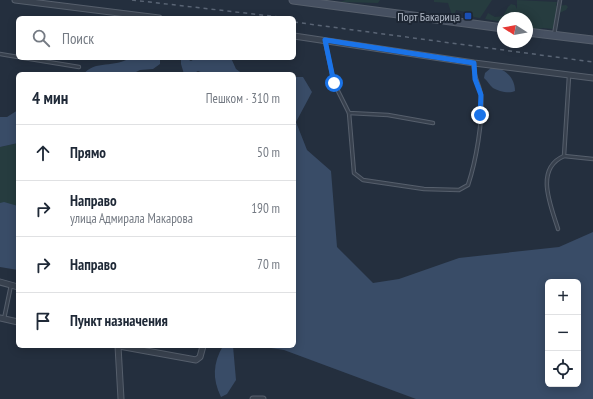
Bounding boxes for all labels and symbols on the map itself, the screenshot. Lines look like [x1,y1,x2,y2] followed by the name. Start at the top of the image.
[397,9,460,24] place label: Порт Бакарица
[463,11,473,21] marker: Порт Бакарица
[497,12,533,48] north arrow
[325,74,343,92] route start
[471,106,489,124] route end

